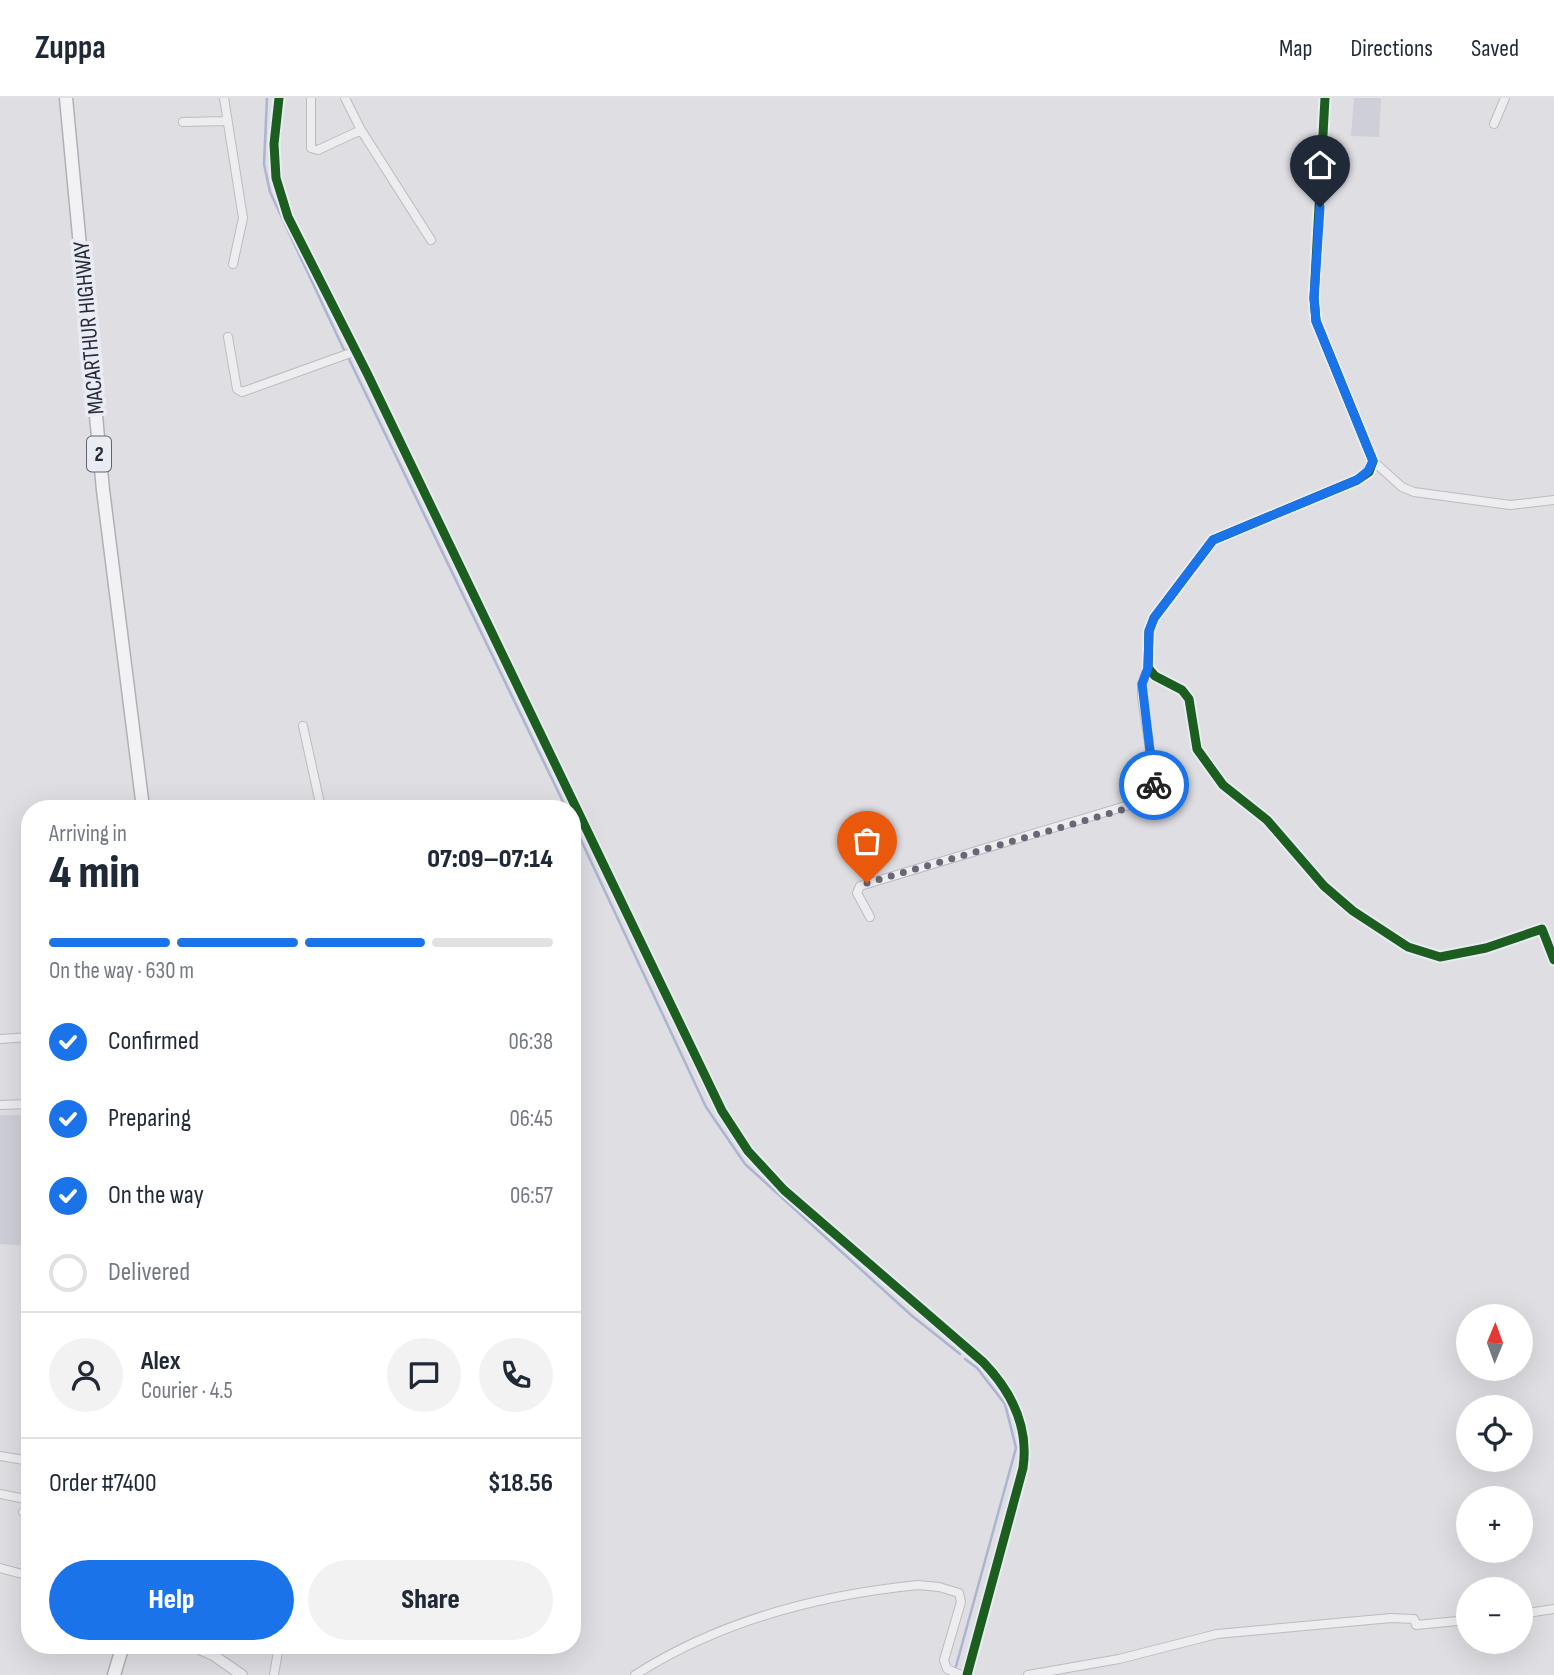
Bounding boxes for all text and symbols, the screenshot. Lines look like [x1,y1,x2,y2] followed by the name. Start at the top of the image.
[35,28,106,68] text: Zuppa
[1279,34,1312,63] text: Map
[1350,34,1433,63] text: Directions
[1471,34,1519,63] text: Saved
[1290,135,1350,207] pin
[1301,146,1339,184] icon: home
[67,240,111,416] street label: MACARTHUR HIGHWAY
[87,436,111,472] road number: 2
[1119,750,1189,820] courier
[1135,766,1173,804] icon: bike
[837,811,897,883] pin
[49,820,127,848] text: Arriving in
[848,822,886,860] icon: bag
[427,844,553,875] text: 07:09–07:14
[49,846,140,901] text: 4 min
[49,957,194,985] text: On the way · 630 m
[49,1023,87,1061] icon: check
[108,1026,199,1057] text: Confirmed
[509,1028,553,1056] text: 06:38
[49,1100,87,1138] icon: check
[108,1103,191,1134] text: Preparing
[509,1105,553,1133] text: 06:45
[49,1177,87,1215] icon: check
[108,1180,204,1211] text: On the way
[510,1182,553,1210] text: 06:57
[108,1257,190,1288] text: Delivered
[1456,1304,1533,1381] north arrow
[1456,1304,1533,1654] map controls
[49,1338,123,1412] button: person
[387,1338,461,1412] button: chat
[479,1338,553,1412] button: phone
[141,1346,181,1377] text: Alex
[141,1377,233,1405] text: Courier · 4.5
[1456,1395,1533,1472] button: locate
[49,1468,157,1499] text: Order #7400
[488,1468,553,1499] text: $18.56
[1456,1486,1533,1563] button: +
[49,1560,294,1640] button: Help
[308,1560,553,1640] button: Share
[1456,1577,1533,1654] button: −

